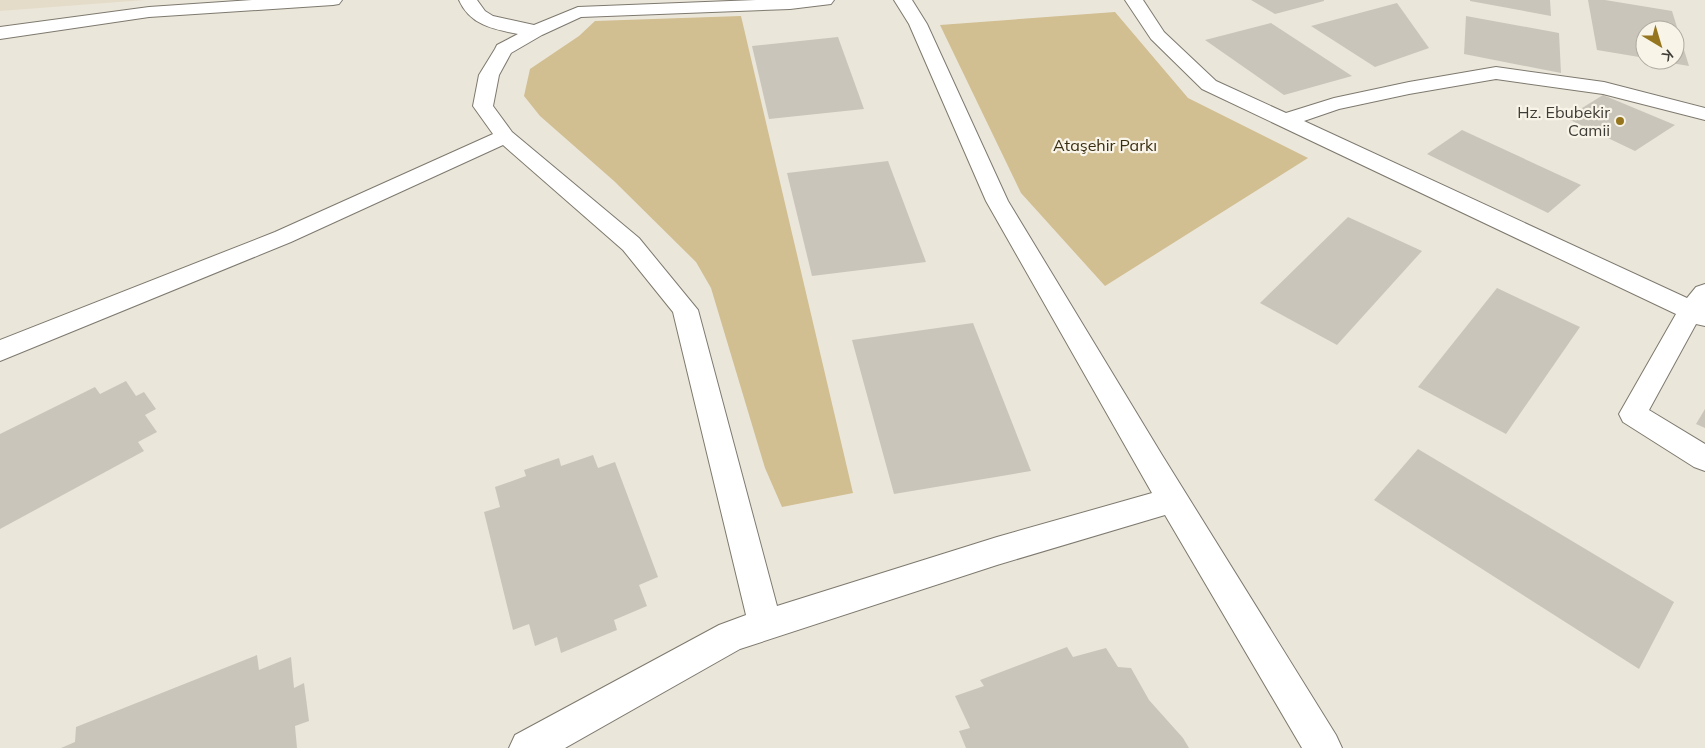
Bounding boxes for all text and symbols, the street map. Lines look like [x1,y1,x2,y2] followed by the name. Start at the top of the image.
[1635,20,1685,70] north arrow
[1658,45,1677,66] text: K
[1517,102,1610,140] place label: Hz. Ebubekir Camii
[1614,115,1626,127] marker: Hz. Ebubekir Camii
[1053,135,1157,155] park label: Ataşehir Parkı

